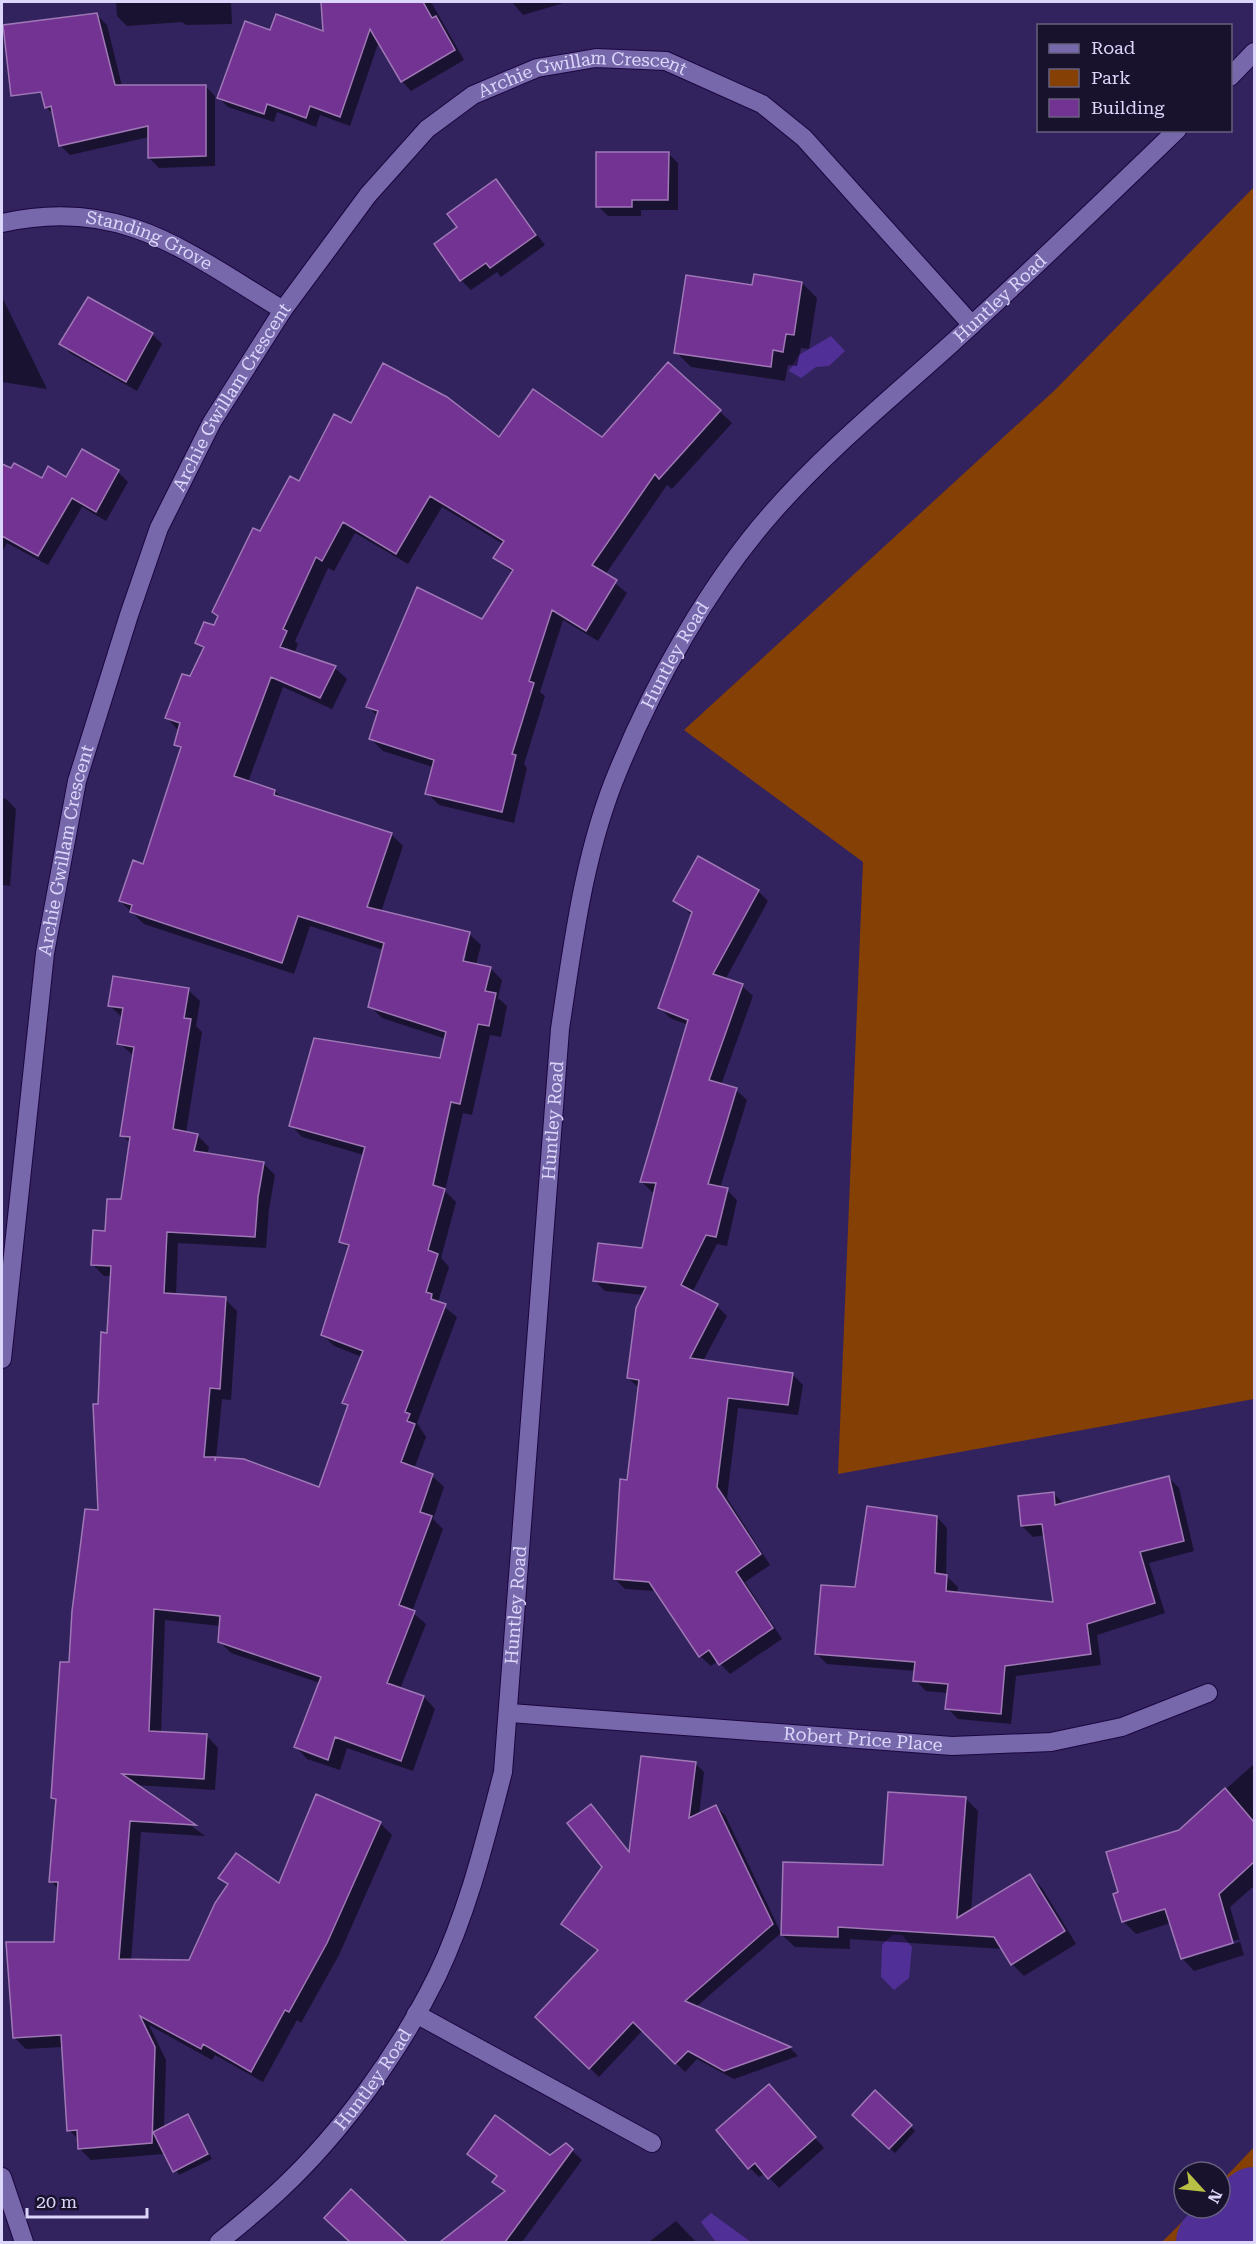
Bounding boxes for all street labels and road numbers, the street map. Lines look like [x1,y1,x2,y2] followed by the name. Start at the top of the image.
[475,47,691,102] street label: Archie Gwillam Crescent
[85,206,216,274] street label: Standing Grove
[949,250,1051,346] street label: Huntley Road
[168,298,295,495] street label: Archie Gwillam Crescent
[636,597,713,712] street label: Huntley Road
[34,742,98,958] street label: Archie Gwillam Crescent
[537,1060,568,1181] street label: Huntley Road
[500,1544,530,1665] street label: Huntley Road
[783,1722,944,1755] street label: Robert Price Place
[330,2024,416,2134] street label: Huntley Road

